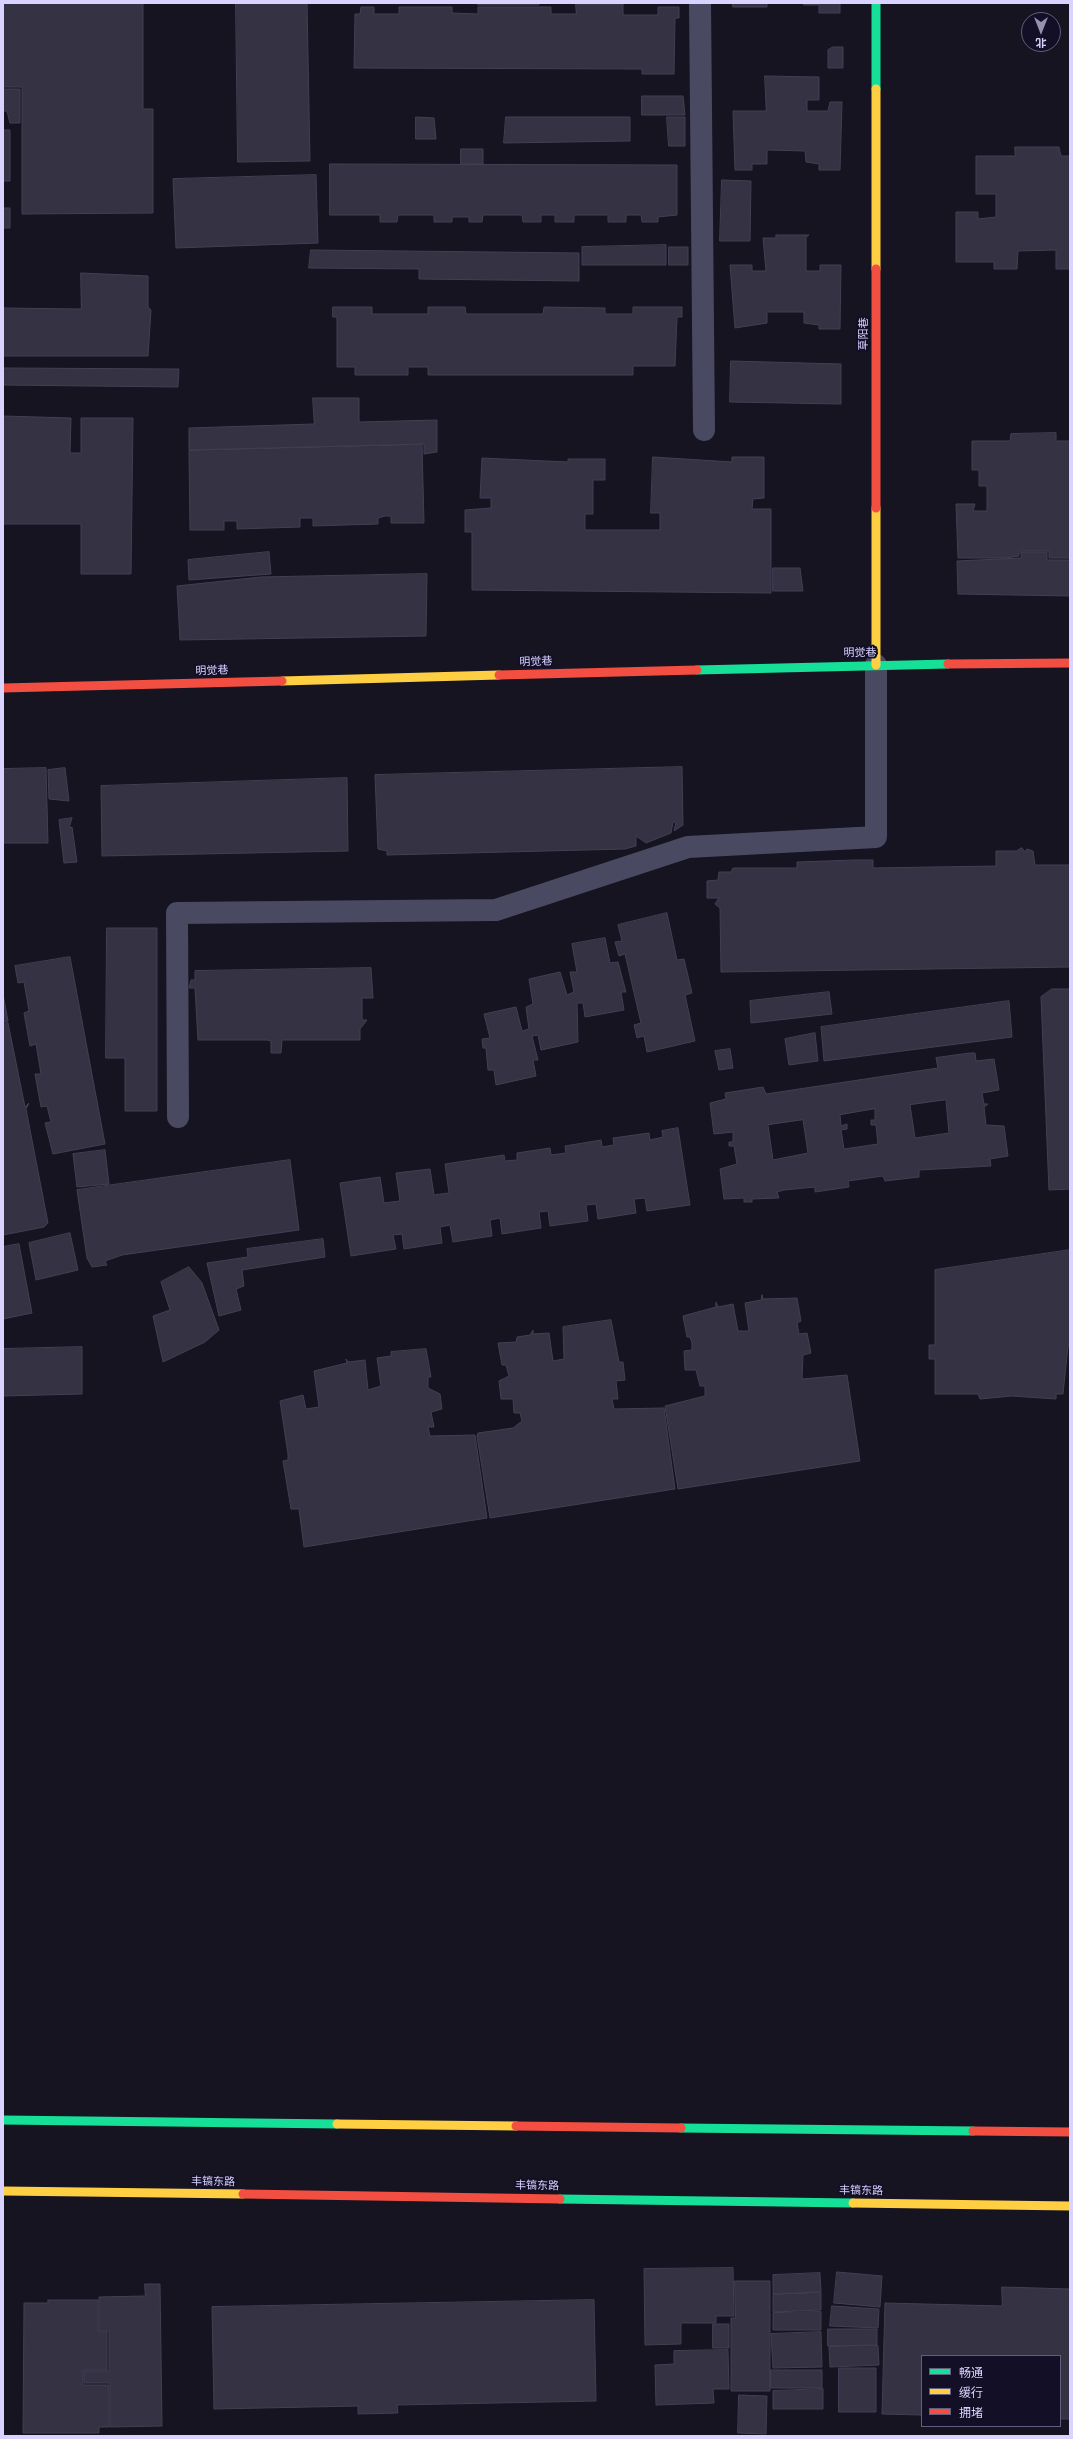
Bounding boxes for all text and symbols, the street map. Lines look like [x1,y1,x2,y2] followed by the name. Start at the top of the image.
[1021,12,1061,52] north arrow
[1036,37,1047,49] text: 北
[857,318,871,350] street label: 草阳巷
[843,646,877,660] street label: 明觉巷
[519,655,553,669] street label: 明觉巷
[195,664,229,678] street label: 明觉巷
[191,2175,235,2189] street label: 丰镐东路
[515,2179,559,2193] street label: 丰镐东路
[839,2184,883,2198] street label: 丰镐东路
[921,2355,1061,2427] legend
[959,2366,983,2380] text: 畅通
[959,2386,983,2400] text: 缓行
[959,2406,983,2420] text: 拥堵

